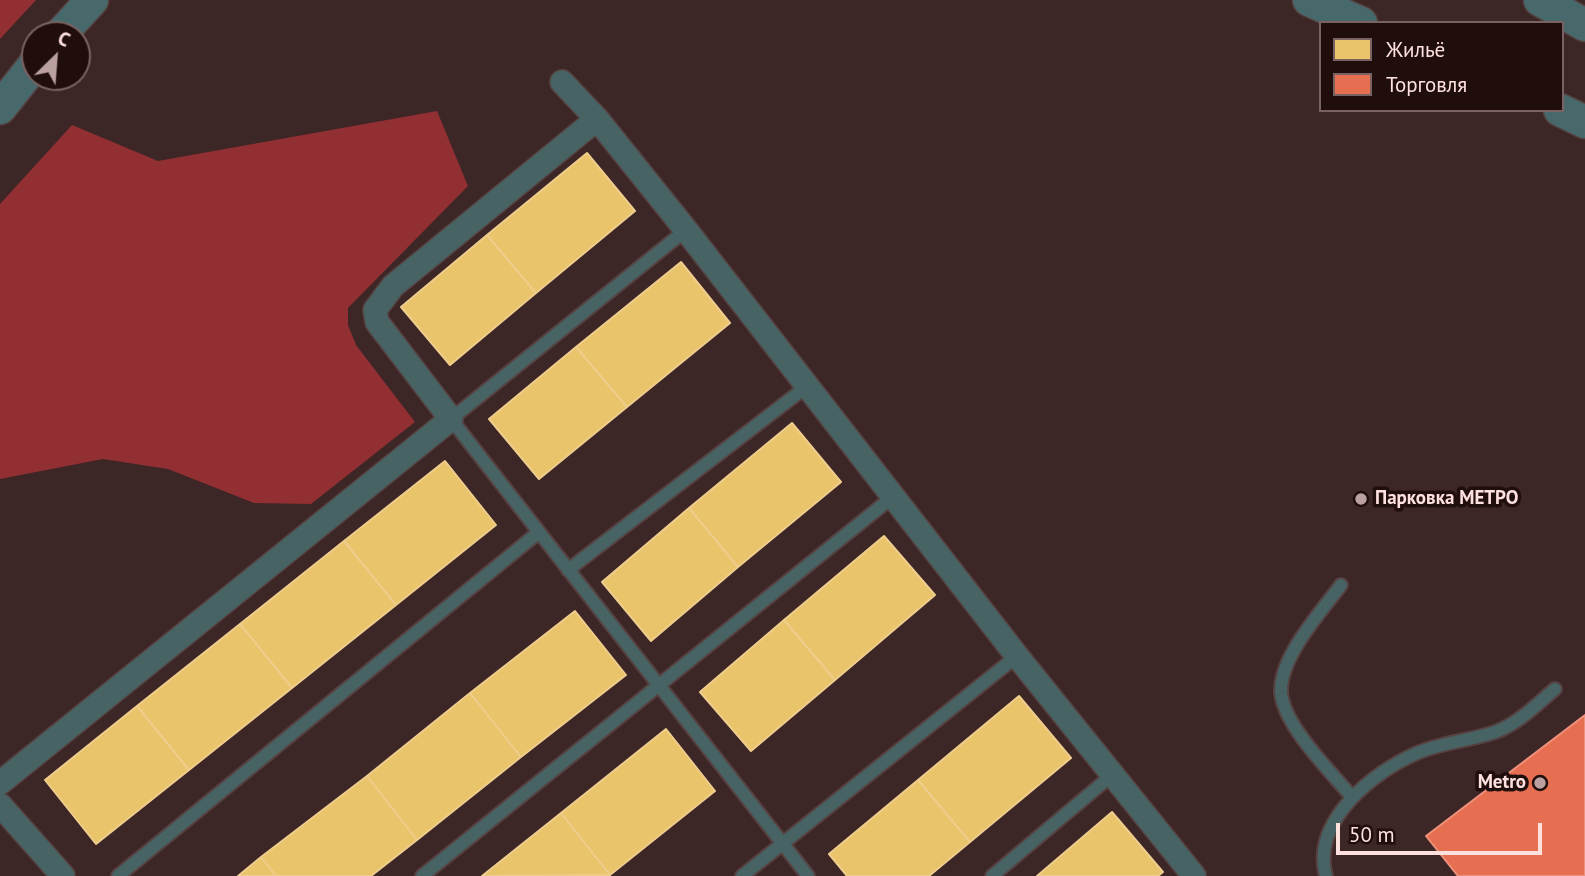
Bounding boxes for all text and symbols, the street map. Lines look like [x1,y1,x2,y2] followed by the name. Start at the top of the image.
[21,21,91,91] north arrow
[1319,21,1564,112] legend
[54,26,74,52] text: С
[1386,36,1445,63] text: Жильё
[1386,71,1467,98] text: Торговля
[1375,488,1518,510] place label: Парковка МЕТРО
[1353,491,1369,507] marker: Парковка МЕТРО
[1478,772,1526,794] place label: Metro
[1532,775,1548,791] marker: Metro
[1340,810,1546,854] scale bar
[1349,821,1395,848] text: 50 m

